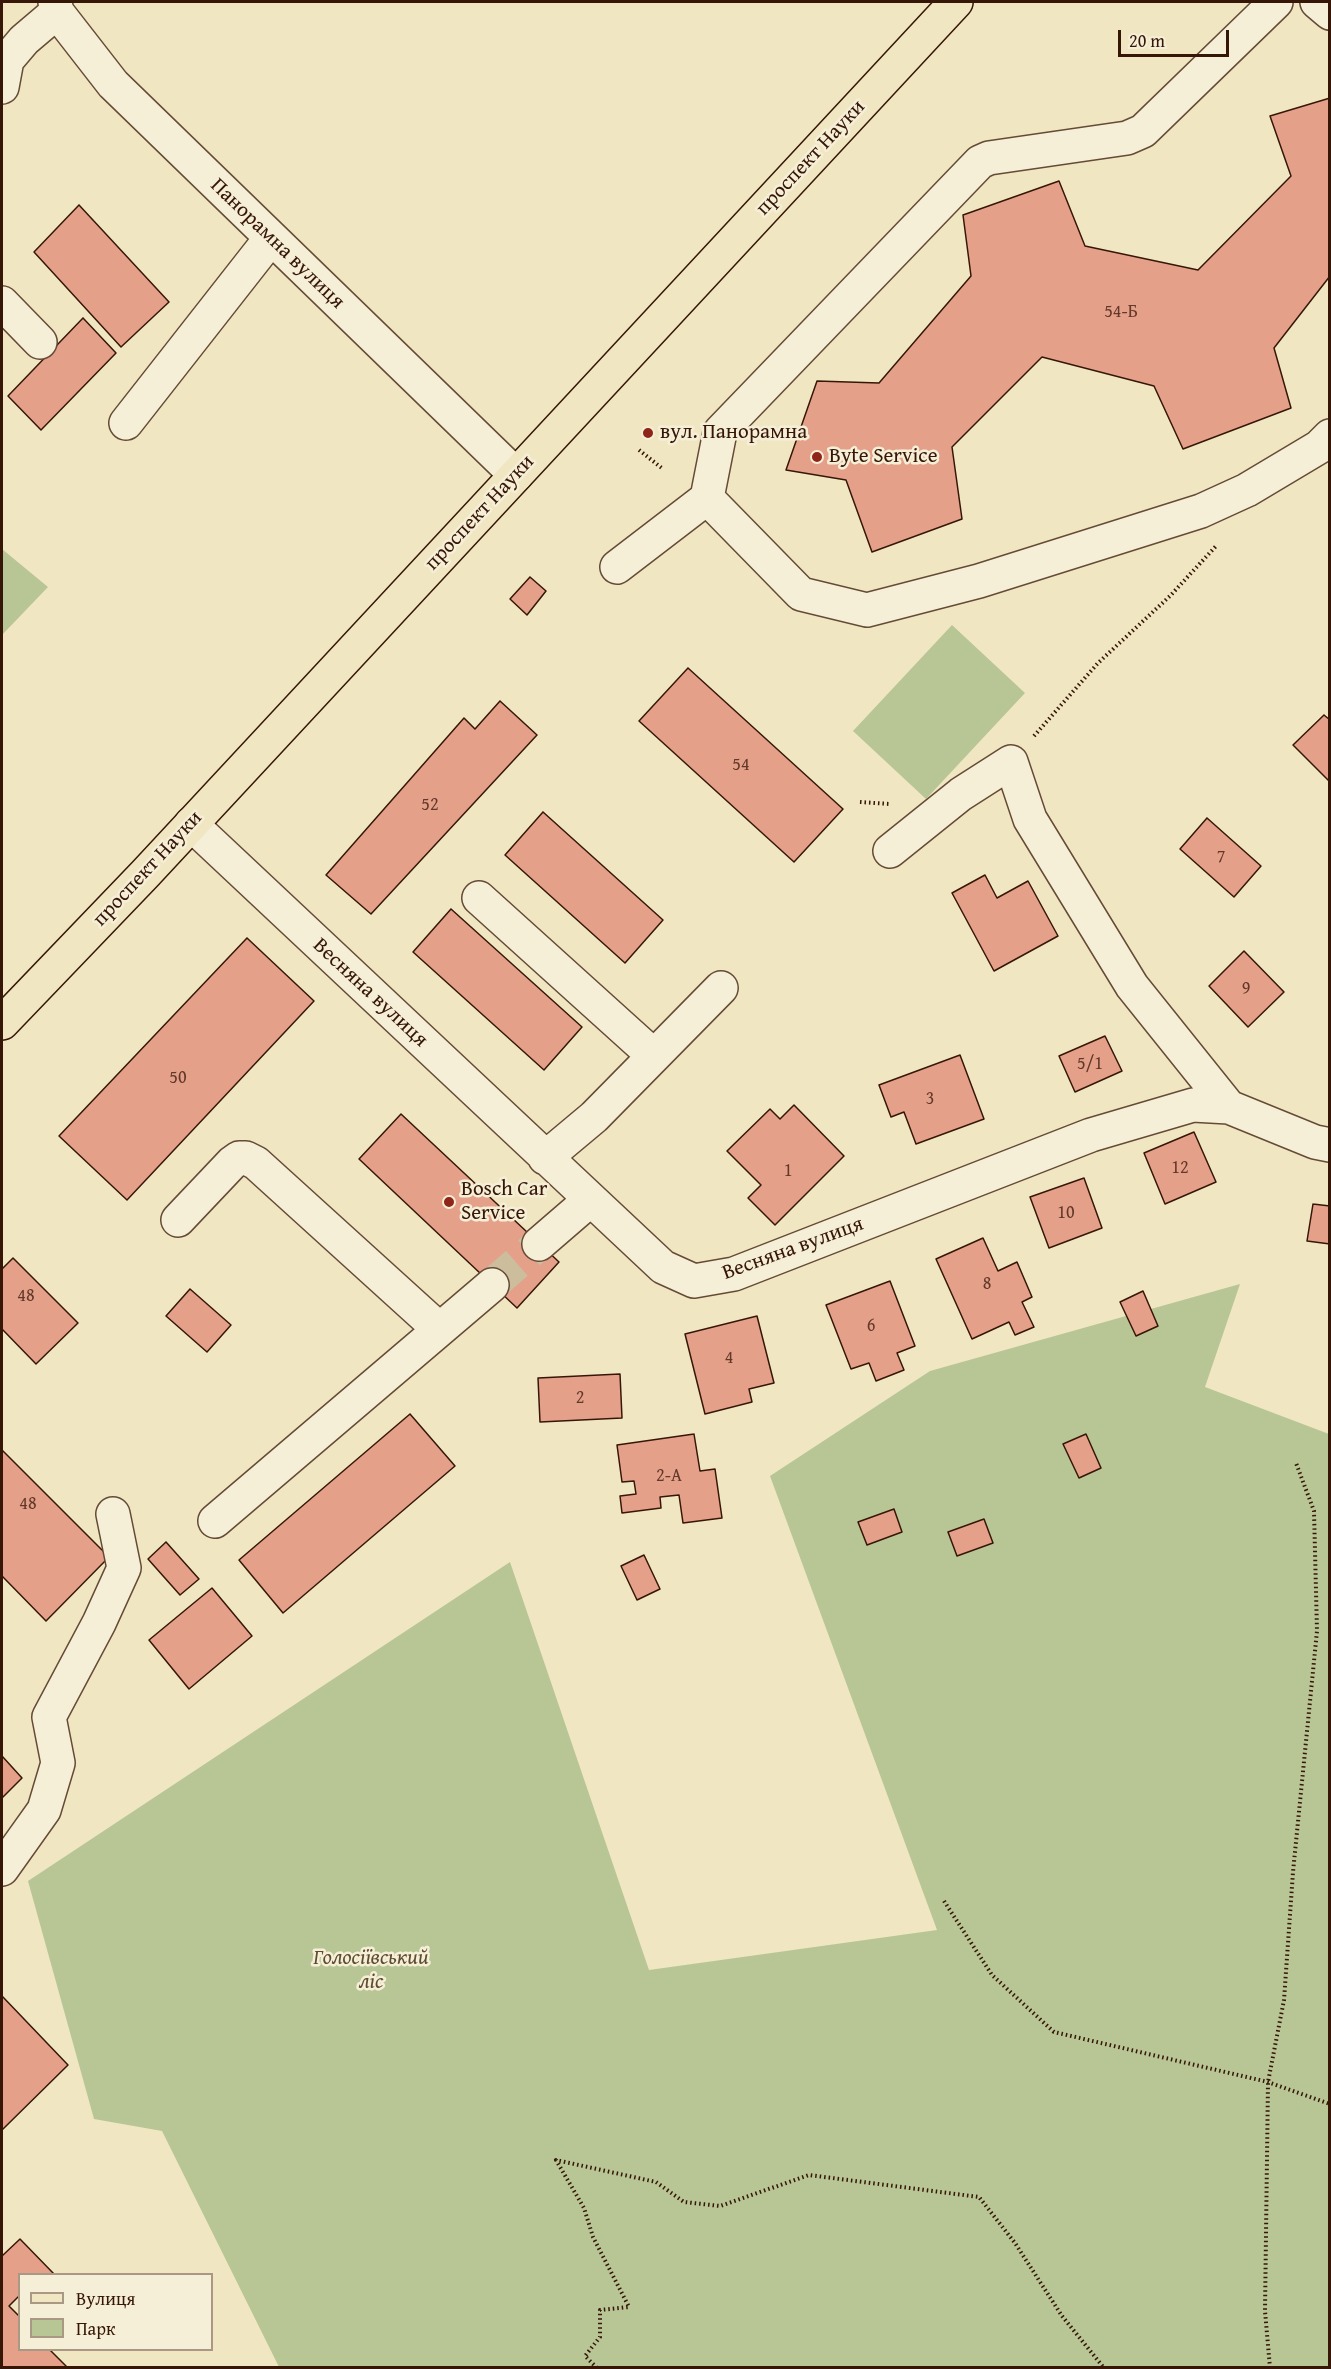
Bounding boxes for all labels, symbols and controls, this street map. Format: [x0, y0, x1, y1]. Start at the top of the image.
scale bar [1121, 18, 1232, 56]
text: 20 m [1129, 27, 1165, 54]
street label: проспект Науки [751, 95, 871, 221]
street label: Панорамна вулиця [205, 173, 349, 315]
house number: 54-Б [1104, 301, 1138, 323]
place label: вул. Панорамна [660, 420, 807, 446]
marker: вул. Панорамна [641, 426, 655, 440]
place label: Byte Service [829, 444, 938, 470]
street label: проспект Науки [420, 450, 540, 576]
marker: Byte Service [810, 450, 824, 464]
house number: 54 [732, 754, 750, 776]
house number: 52 [421, 794, 439, 816]
street label: проспект Науки [88, 806, 208, 932]
house number: 7 [1217, 846, 1225, 868]
street label: Весняна вулиця [307, 933, 433, 1053]
house number: 9 [1242, 978, 1250, 1000]
house number: 5/1 [1077, 1053, 1103, 1075]
house number: 50 [169, 1067, 187, 1089]
house number: 3 [926, 1088, 934, 1110]
house number: 12 [1171, 1157, 1189, 1179]
house number: 1 [784, 1160, 792, 1182]
place label: Bosch Car Service [461, 1177, 547, 1227]
marker: Bosch Car Service [442, 1195, 456, 1209]
house number: 10 [1057, 1202, 1075, 1224]
street label: Весняна вулиця [719, 1212, 867, 1286]
house number: 8 [983, 1273, 991, 1295]
house number: 48 [17, 1285, 35, 1307]
house number: 6 [867, 1315, 875, 1337]
house number: 4 [725, 1347, 733, 1369]
house number: 2 [576, 1387, 584, 1409]
house number: 2-А [656, 1465, 682, 1487]
house number: 48 [19, 1493, 37, 1515]
park label: Голосіївський ліс [313, 1946, 429, 1996]
legend [18, 2273, 213, 2351]
text: Вулиця [76, 2285, 135, 2312]
text: Парк [76, 2315, 115, 2342]

